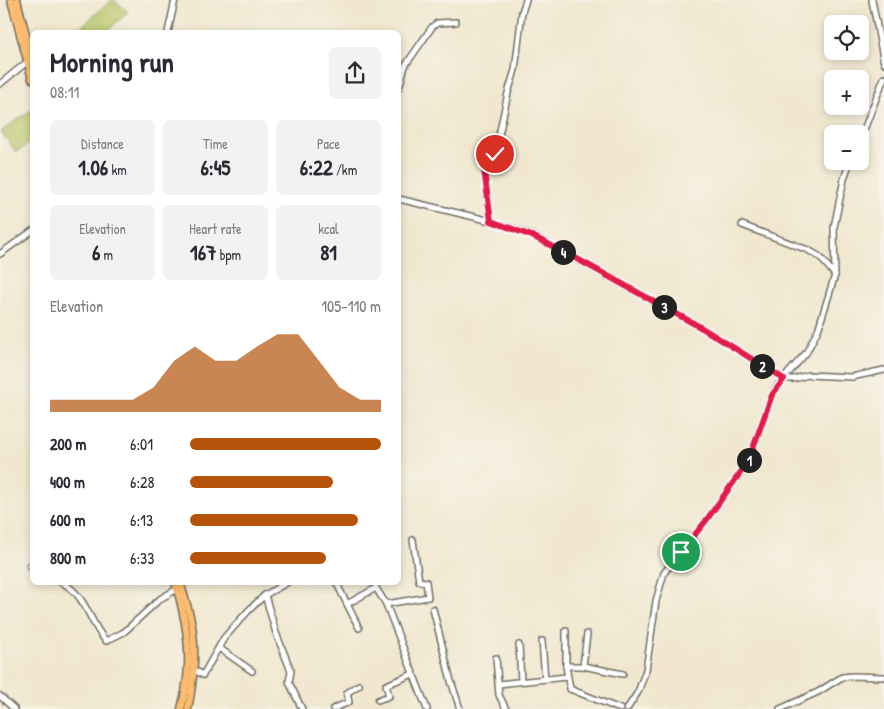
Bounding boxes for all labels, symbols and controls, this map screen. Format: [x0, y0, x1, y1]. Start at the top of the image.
map controls [824, 15, 869, 170]
button: locate [824, 15, 869, 60]
text: Morning run [50, 43, 174, 81]
button: share [329, 47, 381, 99]
button: + [824, 70, 869, 115]
text: 08:11 [50, 81, 79, 103]
button: − [824, 125, 869, 170]
pin [474, 133, 516, 175]
text: Distance [81, 134, 124, 153]
text: Time [203, 134, 228, 153]
text: Pace [317, 134, 340, 153]
icon: check [481, 140, 509, 168]
text: 1.06 [78, 153, 108, 182]
text: 6:45 [200, 153, 231, 182]
text: 6:22 [300, 153, 333, 182]
text: km [108, 160, 127, 179]
text: /km [333, 160, 357, 179]
text: Elevation [79, 219, 126, 238]
text: Heart rate [189, 219, 242, 238]
text: kcal [318, 219, 339, 238]
text: 6 [92, 238, 100, 267]
text: 167 [190, 238, 216, 267]
text: 81 [320, 238, 337, 267]
pin: 4 [550, 240, 576, 264]
text: 4 [561, 243, 566, 262]
text: m [100, 245, 113, 264]
text: bpm [216, 245, 241, 264]
pin: 3 [652, 294, 676, 320]
text: Elevation [50, 295, 103, 317]
text: 105–110 m [321, 295, 381, 317]
text: 3 [661, 298, 668, 317]
pin: 2 [750, 354, 774, 378]
text: 2 [759, 357, 766, 376]
text: 200 m [50, 433, 86, 455]
text: 6:01 [130, 433, 153, 455]
pin: 1 [736, 448, 762, 472]
text: 1 [747, 451, 752, 470]
text: 400 m [50, 471, 85, 493]
text: 6:28 [130, 471, 155, 493]
text: 600 m [50, 509, 85, 531]
text: 6:13 [130, 509, 153, 531]
pin [660, 531, 702, 573]
icon: arrive [667, 538, 695, 566]
text: 800 m [50, 547, 86, 569]
text: 6:33 [130, 547, 154, 569]

